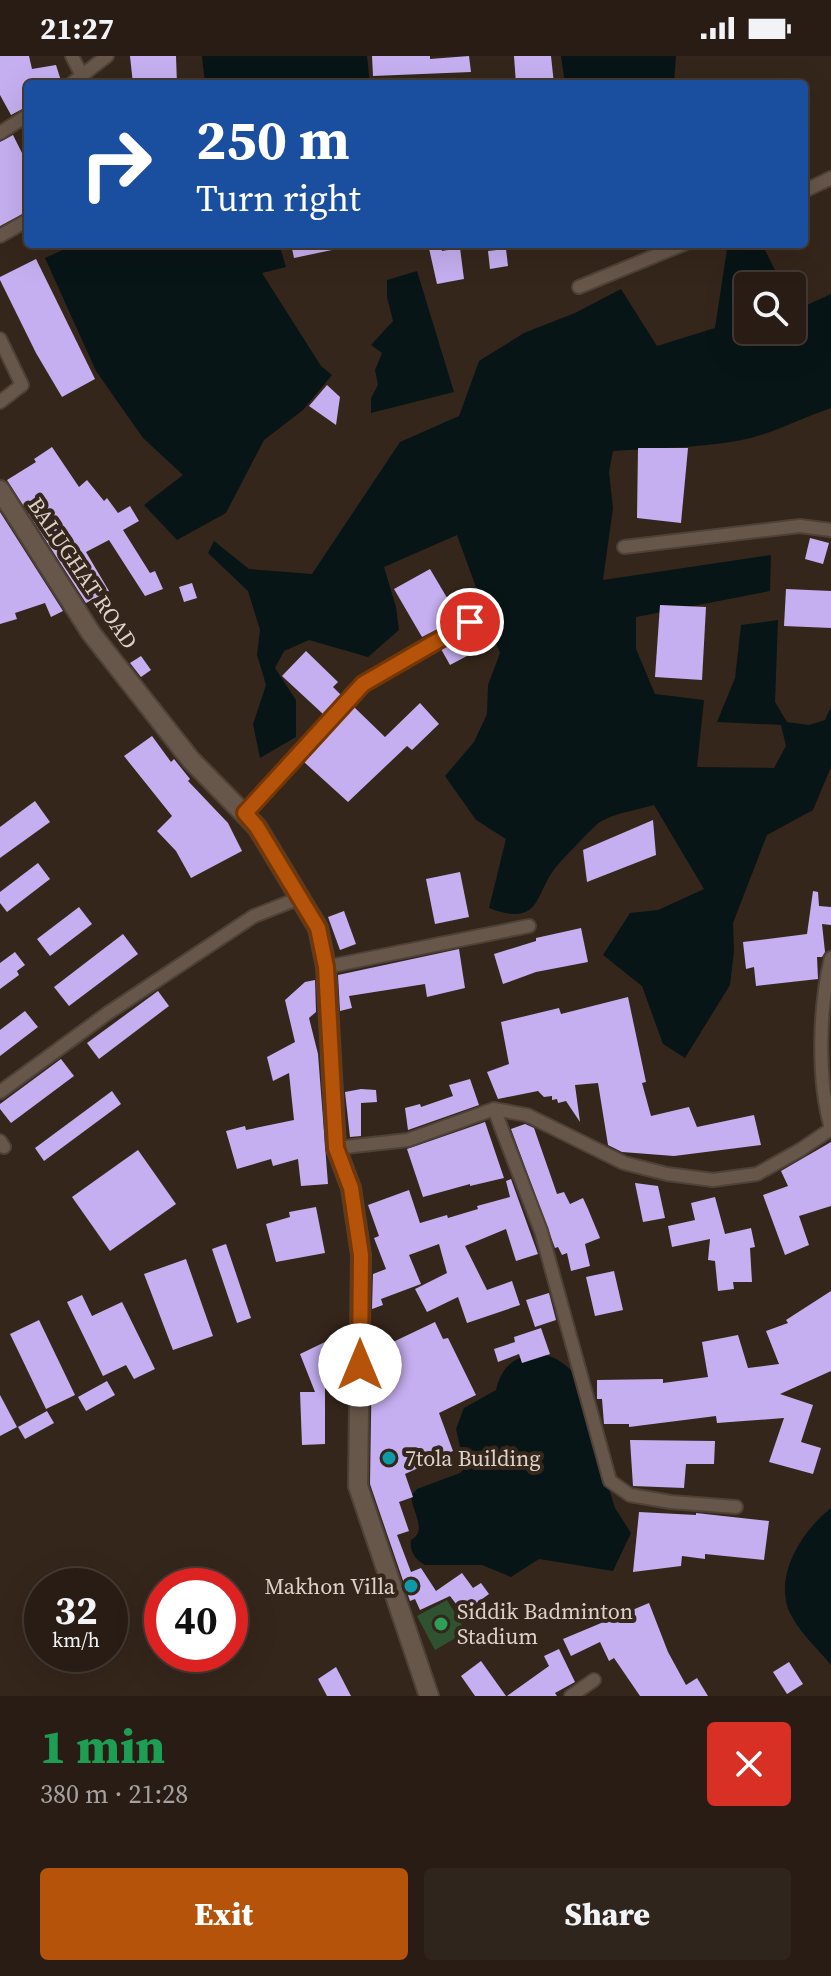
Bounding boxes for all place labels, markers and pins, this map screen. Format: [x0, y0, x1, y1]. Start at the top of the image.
pin [436, 588, 504, 656]
place label: 7tola Building [405, 1443, 541, 1473]
marker: 7tola Building [380, 1449, 398, 1467]
place label: Makhon Villa [264, 1571, 396, 1601]
marker: Makhon Villa [402, 1577, 420, 1595]
place label: Siddik Badminton Stadium [457, 1596, 633, 1651]
marker: Siddik Badminton Stadium [432, 1615, 450, 1633]

